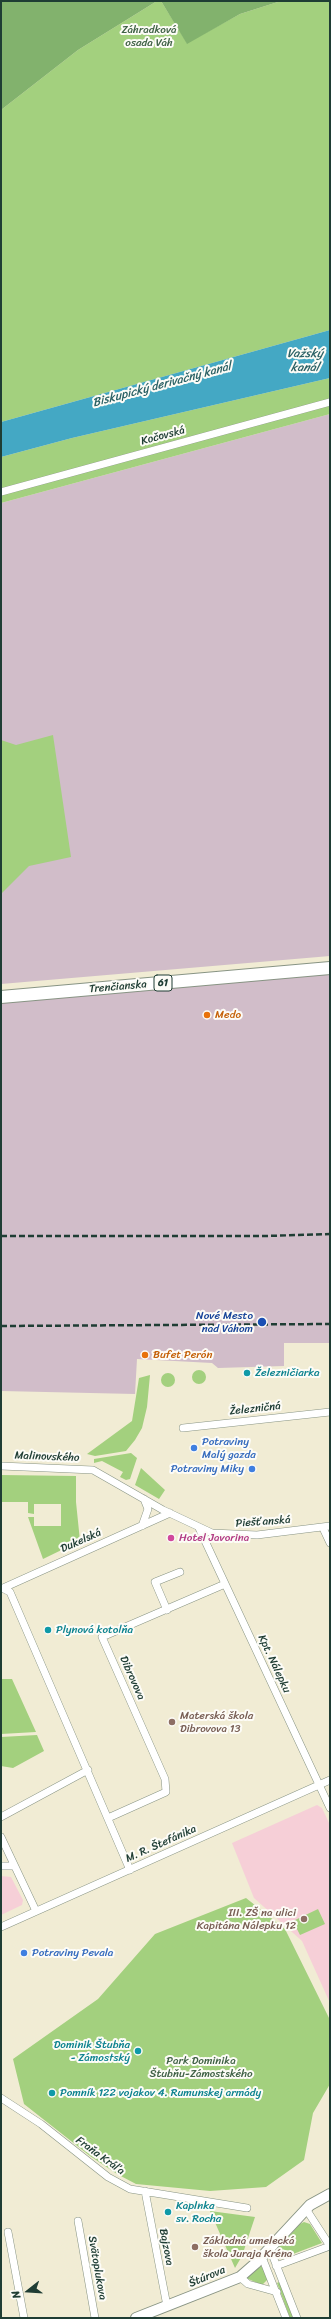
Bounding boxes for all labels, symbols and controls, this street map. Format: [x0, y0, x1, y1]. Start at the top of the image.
park label: Záhradková osada Váh [121, 23, 177, 49]
water label: Važský kanál [287, 347, 323, 375]
water label: Biskupický derivačný kanál [91, 360, 233, 410]
street label: Kočovská [140, 424, 186, 448]
road number: 61 [154, 975, 172, 991]
street label: Trenčianska [89, 978, 147, 996]
place label: Medo [215, 1008, 241, 1022]
marker: Medo [202, 1010, 212, 1020]
place label: Nové Mesto nad Váhom [196, 1309, 253, 1335]
marker: Nové Mesto nad Váhom [256, 1316, 268, 1328]
place label: Bufet Perón [153, 1348, 212, 1362]
marker: Bufet Perón [140, 1350, 150, 1360]
place label: Železničiarka [255, 1366, 320, 1380]
marker: Železničiarka [242, 1368, 252, 1378]
street label: Železničná [229, 1400, 281, 1418]
place label: Potraviny Malý gazda [202, 1435, 256, 1461]
marker: Potraviny Malý gazda [189, 1443, 199, 1453]
street label: Malinovského [14, 1449, 80, 1465]
place label: Potraviny Miky [171, 1462, 244, 1476]
marker: Potraviny Miky [247, 1464, 257, 1474]
street label: Piešťanská [235, 1513, 291, 1531]
street label: Dukelská [59, 1526, 103, 1556]
place label: Hotel Javorina [179, 1531, 249, 1545]
marker: Hotel Javorina [166, 1533, 176, 1543]
place label: Plynová kotolňa [56, 1623, 133, 1637]
marker: Plynová kotolňa [43, 1625, 53, 1635]
street label: Kpt. Nálepku [255, 1633, 293, 1695]
street label: Dibrovova [116, 1654, 148, 1702]
place label: Materská škola Dibrovova 13 [180, 1709, 253, 1735]
marker: Materská škola Dibrovova 13 [167, 1717, 177, 1727]
street label: M. R. Štefánika [124, 1823, 198, 1865]
place label: III. ZŠ na ulici Kapitána Nálepku 12 [197, 1906, 296, 1932]
marker: III. ZŠ na ulici Kapitána Nálepku 12 [299, 1914, 309, 1924]
place label: Potraviny Pevala [32, 1946, 113, 1960]
marker: Potraviny Pevala [19, 1948, 29, 1958]
place label: Dominik Štubňa - Zámostský [54, 2038, 130, 2064]
marker: Dominik Štubňa - Zámostský [133, 2046, 143, 2056]
park label: Park Dominika Štubňu-Zámostského [149, 2054, 253, 2080]
place label: Pomník 122 vojakov 4. Rumunskej armády [60, 2086, 261, 2100]
marker: Pomník 122 vojakov 4. Rumunskej armády [47, 2088, 57, 2098]
street label: Fraňa Kráľa [73, 2134, 127, 2178]
place label: Kaplnka sv. Rocha [176, 2199, 221, 2225]
marker: Kaplnka sv. Rocha [163, 2207, 173, 2217]
street label: Bajzova [156, 2227, 176, 2267]
place label: Základná umelecká škola Juraja Kréna [203, 2234, 294, 2260]
street label: Svätoplukova [85, 2235, 109, 2301]
marker: Základná umelecká škola Juraja Kréna [190, 2242, 200, 2252]
street label: Štúrova [187, 2263, 227, 2291]
north arrow [8, 2271, 48, 2311]
text: N [6, 2288, 26, 2301]

